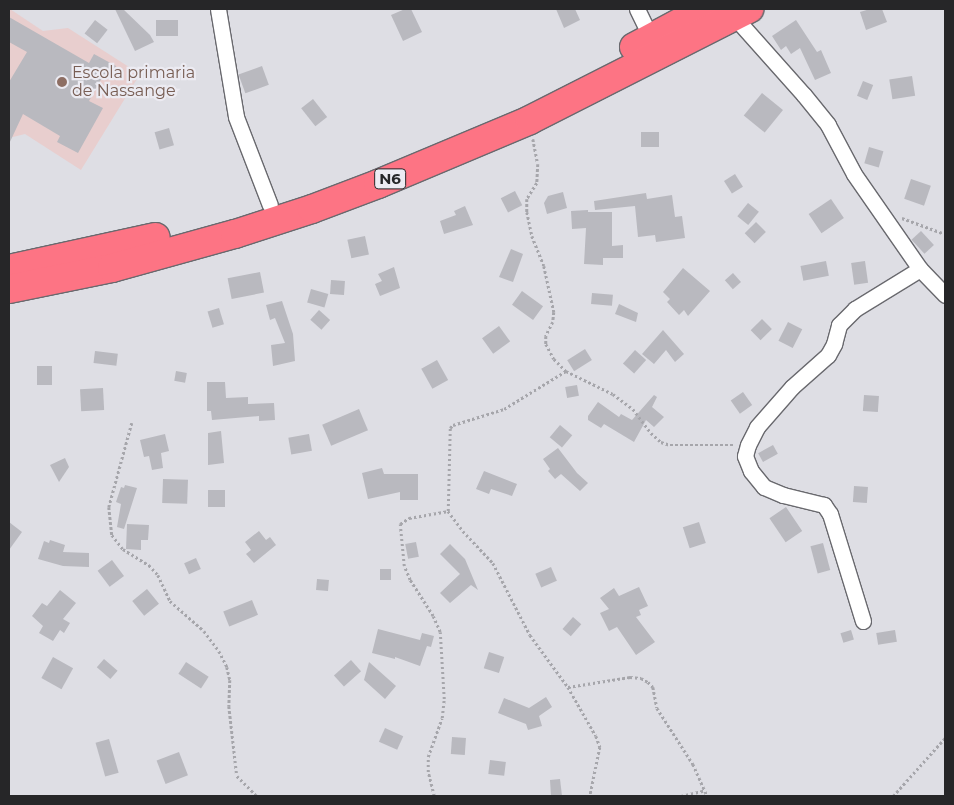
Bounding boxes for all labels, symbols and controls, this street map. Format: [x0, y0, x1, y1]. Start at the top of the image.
place label: Escola primaria de Nassange [72, 63, 195, 101]
marker: Escola primaria de Nassange [56, 76, 68, 88]
road number: N6 [374, 166, 406, 192]

